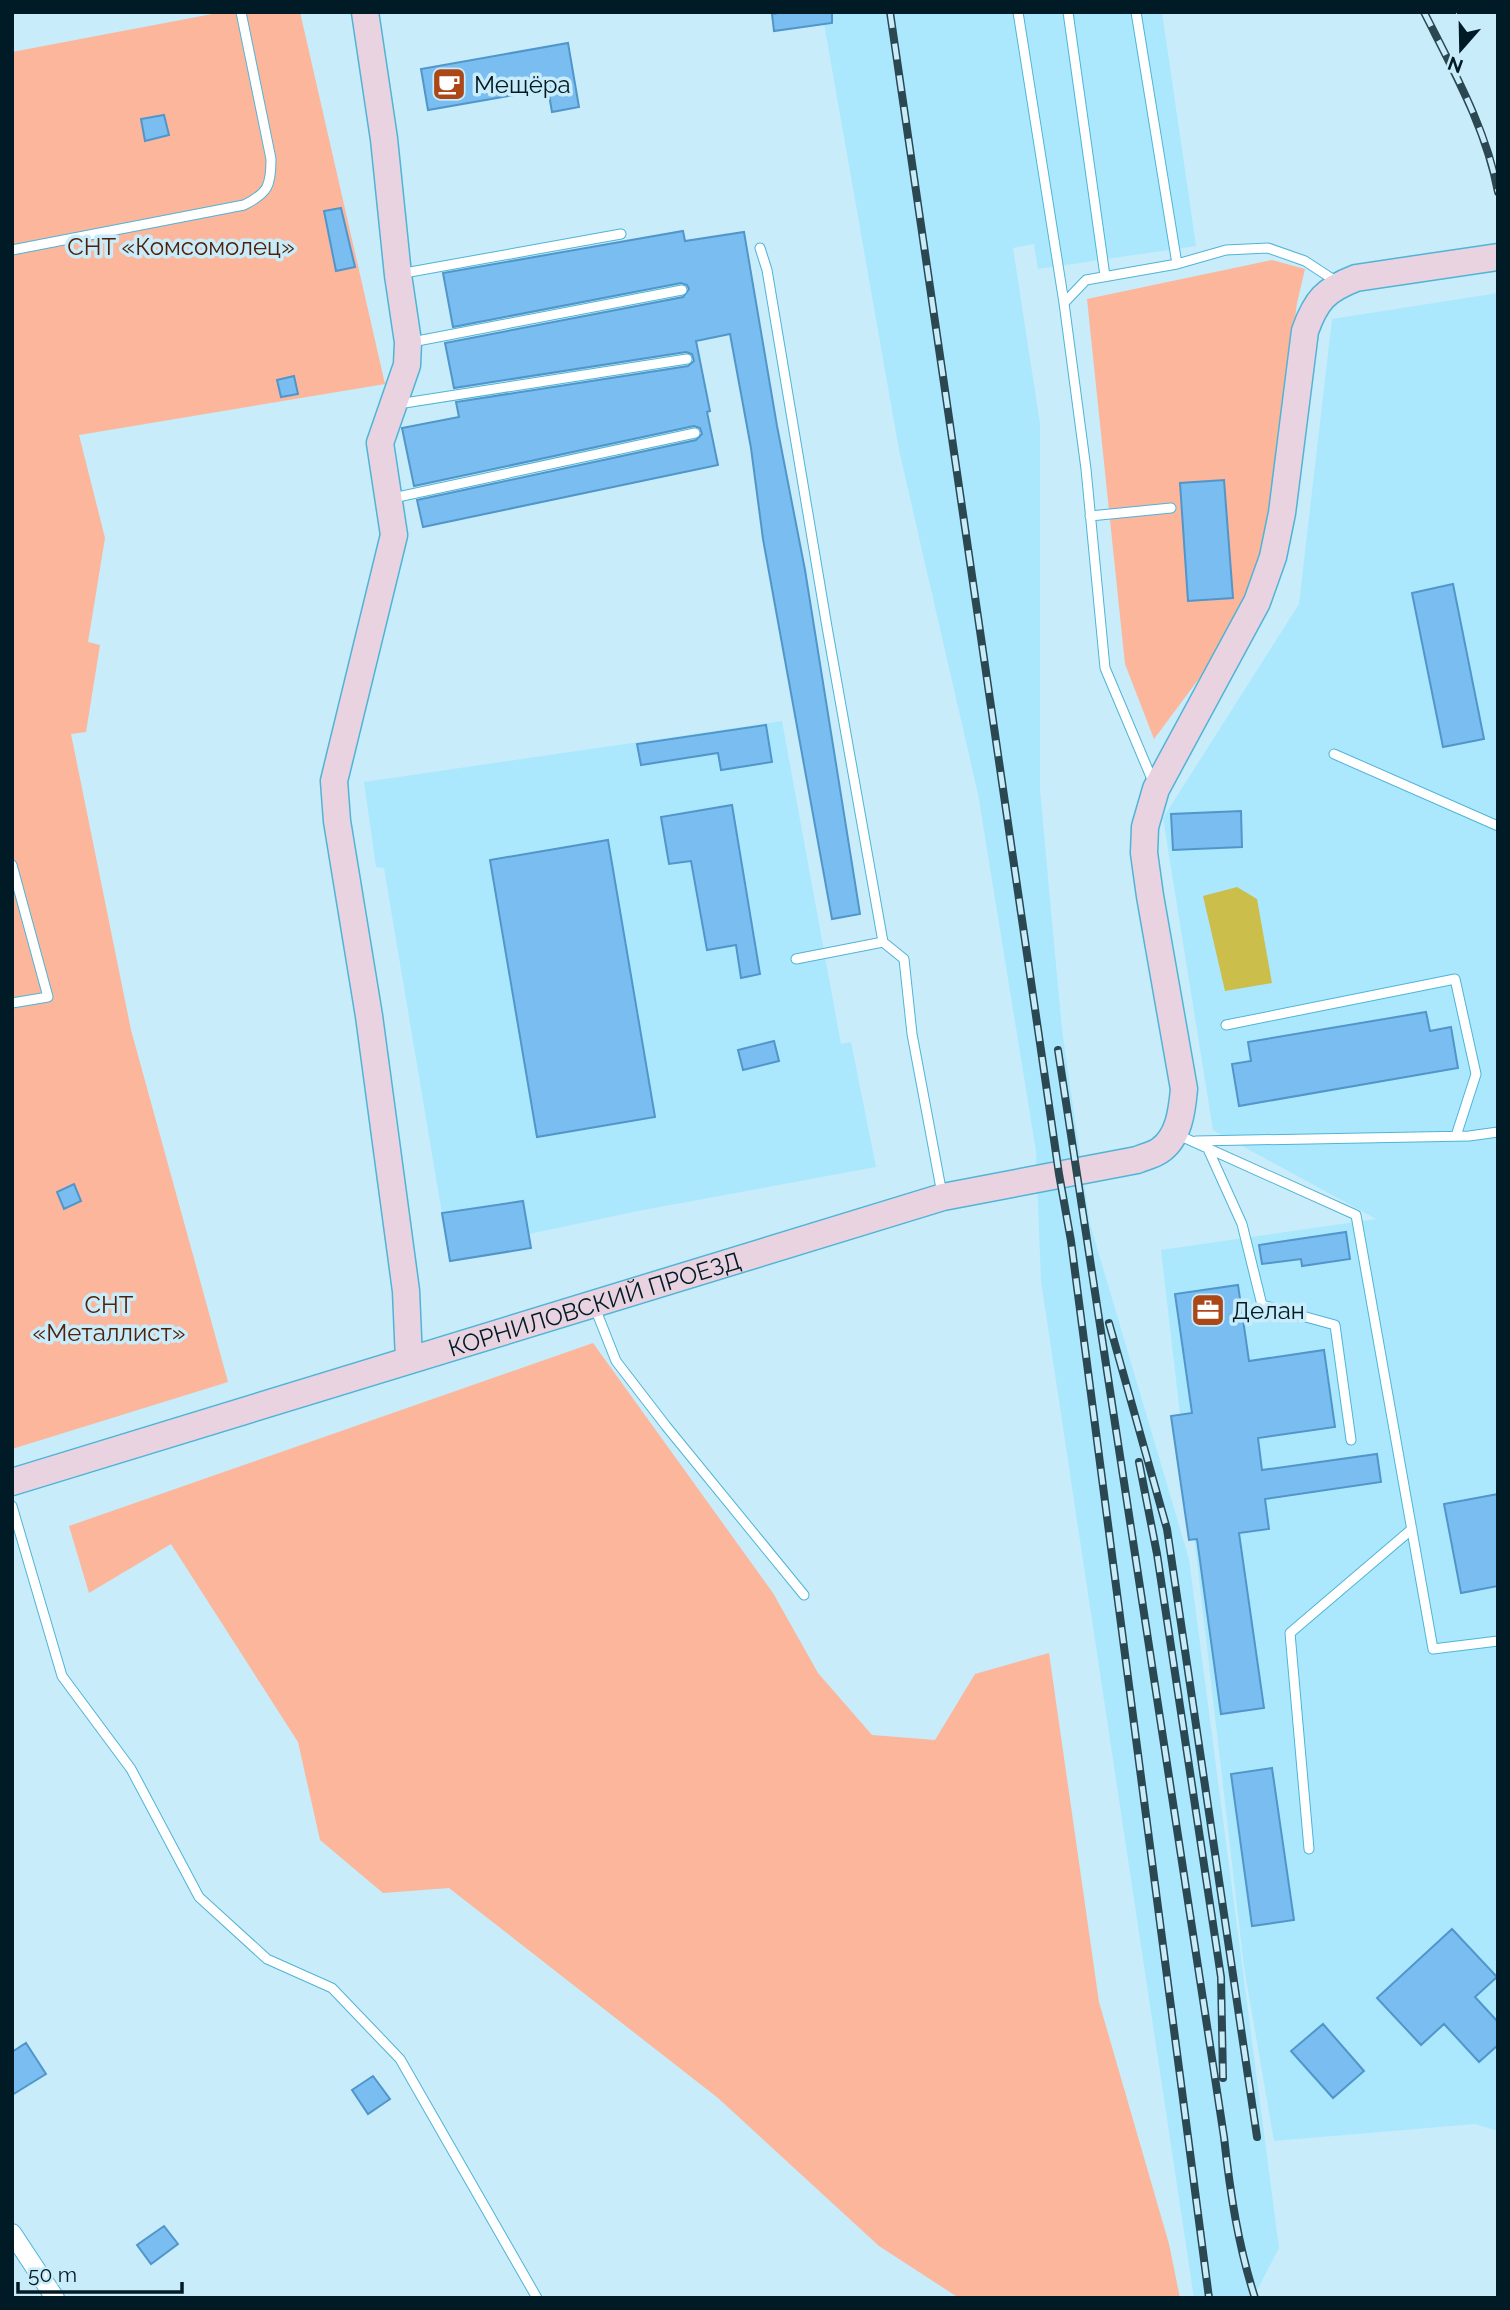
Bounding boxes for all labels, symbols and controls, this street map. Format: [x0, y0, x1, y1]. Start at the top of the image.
north arrow [1426, 14, 1496, 84]
text: N [1445, 52, 1466, 78]
cafe icon: Мещёра [430, 65, 468, 103]
place label: Мещёра [474, 70, 571, 99]
park label: СНТ «Комсомолец» [67, 232, 295, 261]
street label: КОРНИЛОВСКИЙ ПРОЕЗД [445, 1245, 744, 1362]
park label: СНТ «Металлист» [33, 1290, 185, 1347]
office icon: Делан [1189, 1291, 1227, 1329]
place label: Делан [1232, 1296, 1305, 1325]
scale bar [18, 2250, 182, 2294]
text: 50 m [28, 2262, 77, 2287]

